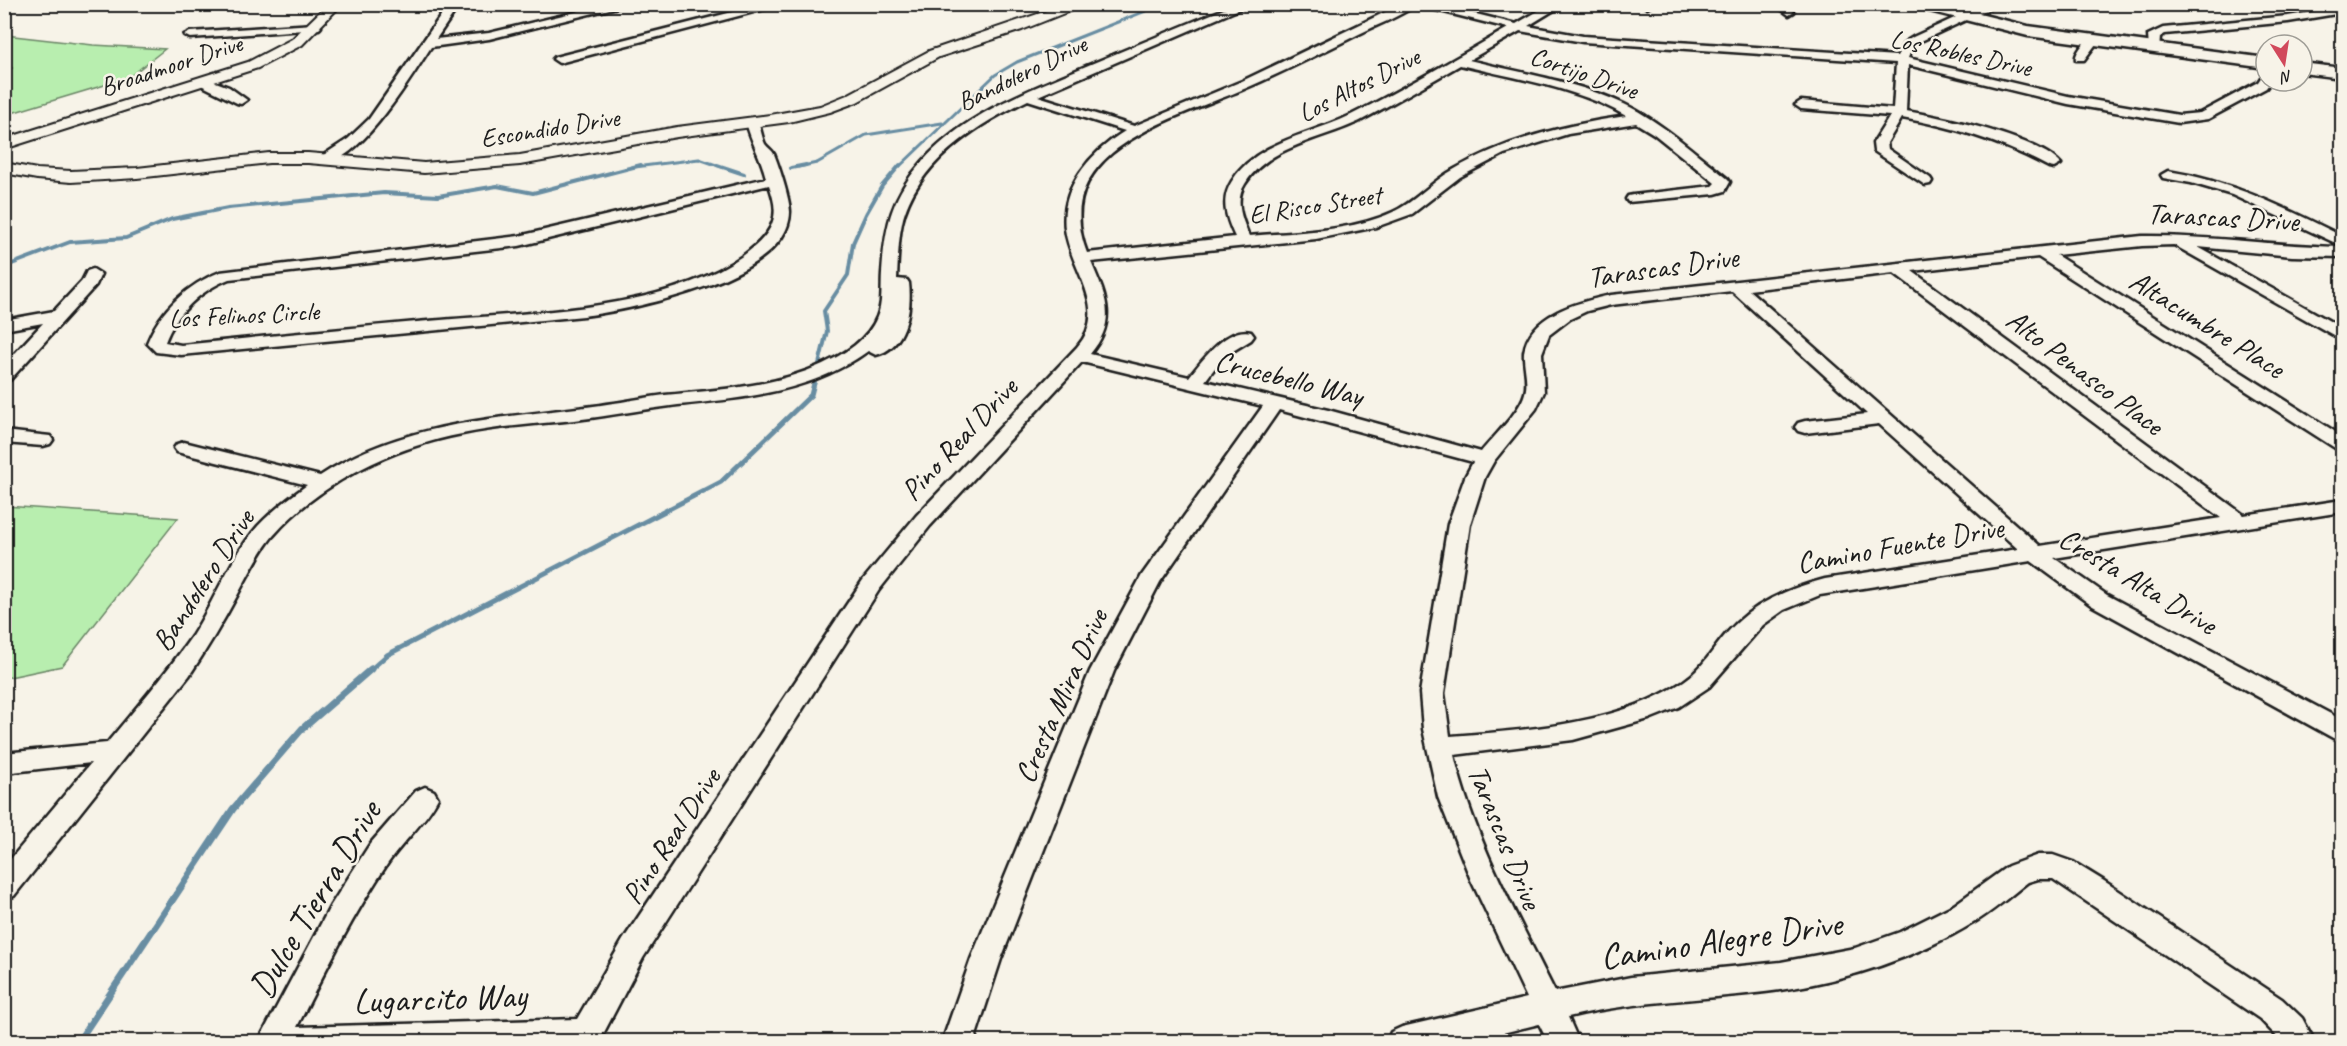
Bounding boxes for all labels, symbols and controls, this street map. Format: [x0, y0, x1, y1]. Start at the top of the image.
street label: Los Robles Drive [1888, 22, 2036, 84]
street label: Broadmoor Drive [96, 26, 248, 103]
street label: Bandolero Drive [952, 27, 1094, 119]
north arrow [2254, 33, 2314, 93]
street label: Los Altos Drive [1293, 39, 1428, 130]
street label: Cortijo Drive [1526, 39, 1644, 107]
text: N [2277, 66, 2294, 88]
street label: Escondido Drive [478, 101, 623, 155]
street label: El Risco Street [1247, 178, 1387, 232]
street label: Tarascas Drive [2146, 194, 2302, 240]
street label: Tarascas Drive [1585, 237, 1743, 296]
street label: Altacumbre Place [2122, 261, 2294, 388]
street label: Los Felinos Circle [168, 295, 321, 335]
street label: Alto Penasco Place [1999, 300, 2173, 445]
street label: Crucebello Way [1211, 341, 1370, 415]
street label: Pino Real Drive [892, 368, 1027, 509]
street label: Bandolero Drive [143, 500, 264, 658]
street label: Camino Fuente Drive [1794, 508, 2008, 582]
street label: Cresta Alta Drive [2052, 519, 2226, 644]
street label: Cresta Mira Drive [1006, 601, 1117, 789]
street label: Pino Real Drive [613, 759, 730, 911]
street label: Tarascas Drive [1459, 760, 1552, 916]
street label: Dulce Tierra Drive [238, 790, 393, 1006]
street label: Camino Alegre Drive [1597, 900, 1847, 980]
street label: Lugarcito Way [352, 972, 530, 1024]

